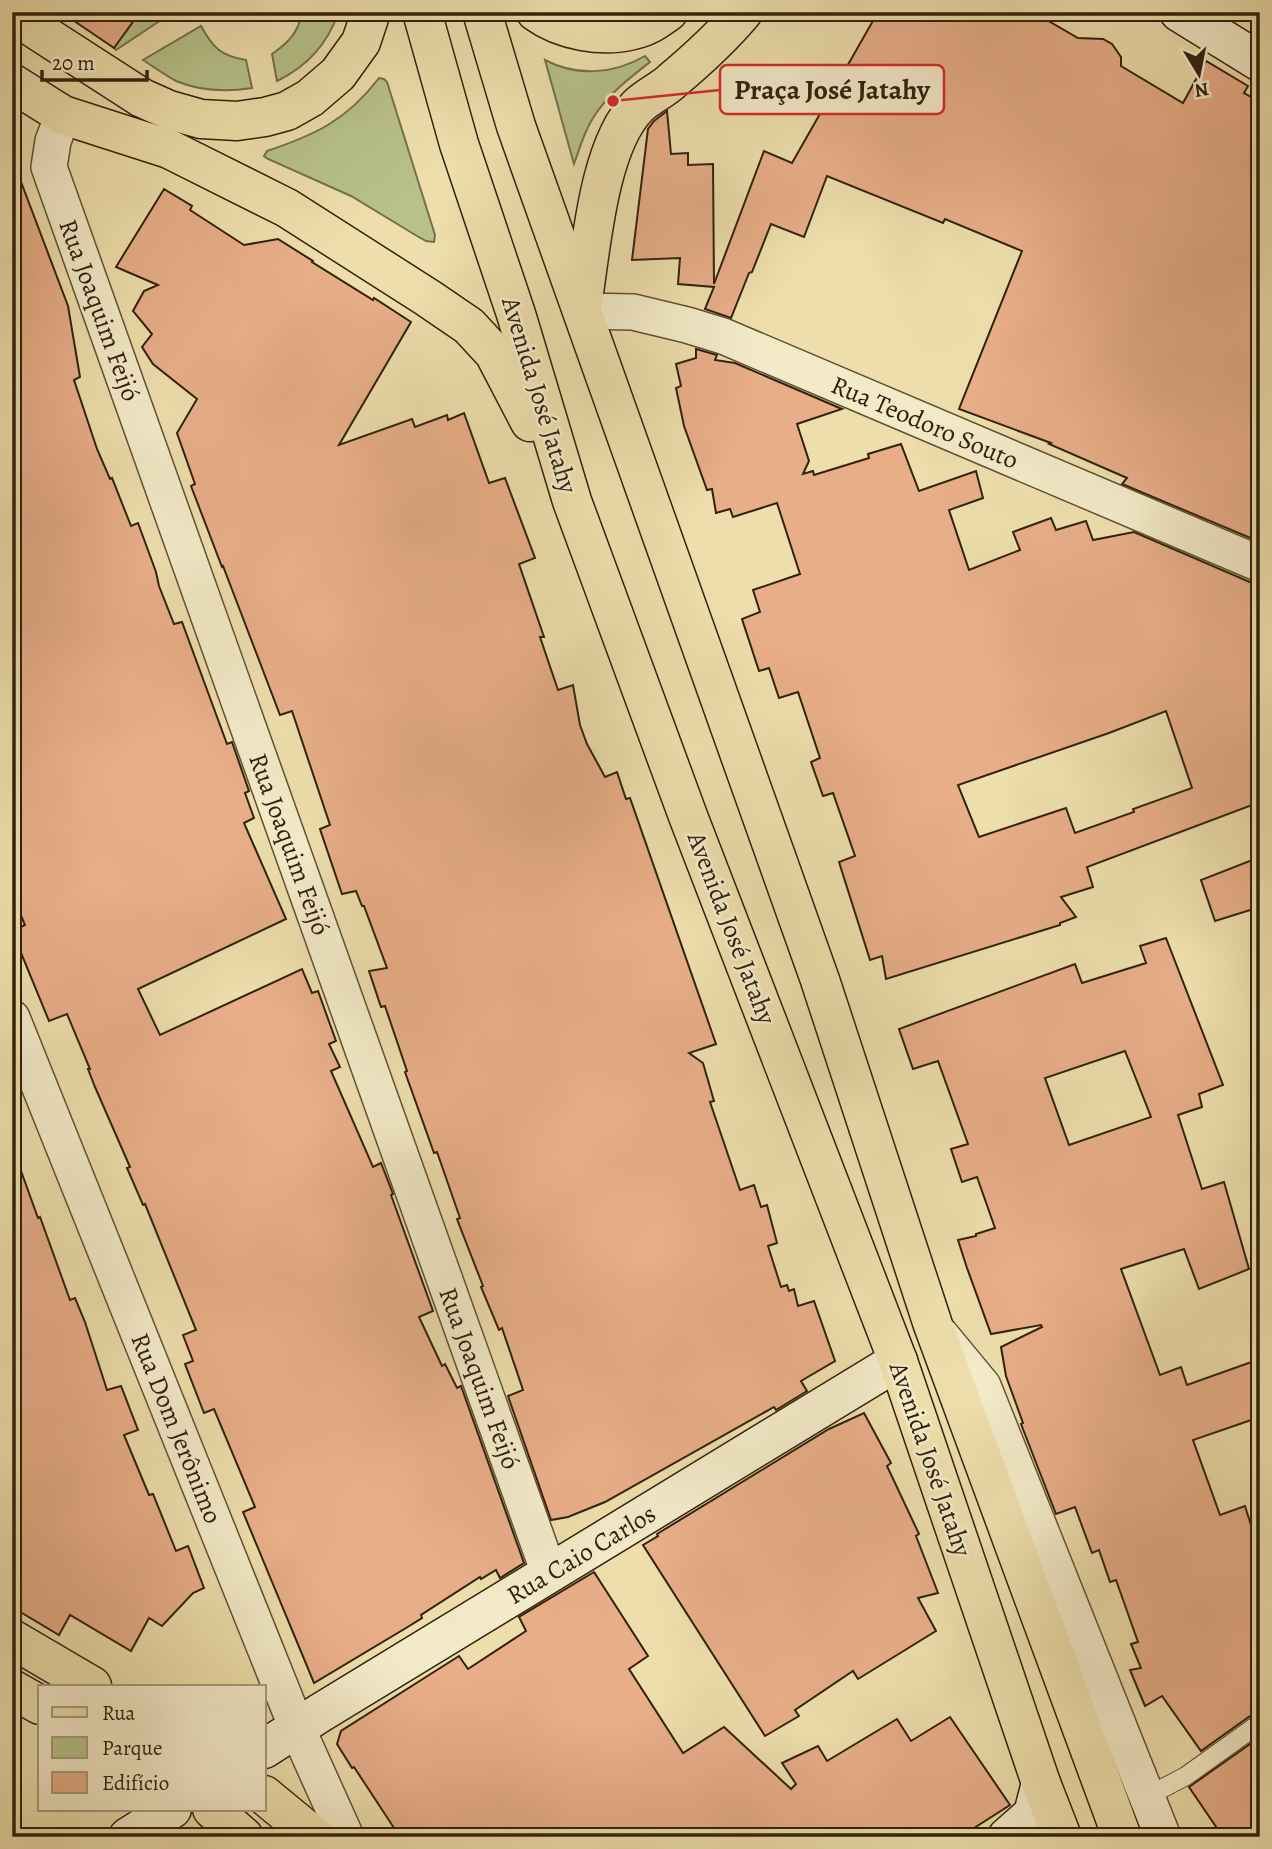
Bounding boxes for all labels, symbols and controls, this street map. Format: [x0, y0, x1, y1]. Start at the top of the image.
scale bar [42, 38, 147, 82]
north arrow [1164, 38, 1234, 108]
text: 20 m [52, 49, 95, 77]
callout: Praça José Jatahy [720, 65, 944, 114]
text: Praça José Jatahy [734, 71, 931, 109]
text: N [1193, 76, 1211, 104]
street label: Rua Joaquim Feijó [50, 214, 149, 406]
street label: Avenida José Jatahy [493, 292, 586, 498]
street label: Rua Teodoro Souto [826, 367, 1024, 478]
street label: Rua Joaquim Feijó [240, 748, 339, 940]
street label: Avenida José Jatahy [678, 826, 784, 1030]
street label: Rua Joaquim Feijó [430, 1282, 529, 1474]
street label: Rua Dom Jerônimo [122, 1328, 231, 1529]
street label: Avenida José Jatahy [881, 1356, 980, 1561]
street label: Rua Caio Carlos [500, 1496, 662, 1613]
legend [38, 1685, 266, 1811]
text: Rua [102, 1699, 136, 1727]
text: Parque [102, 1734, 162, 1762]
text: Edifício [102, 1769, 169, 1797]

